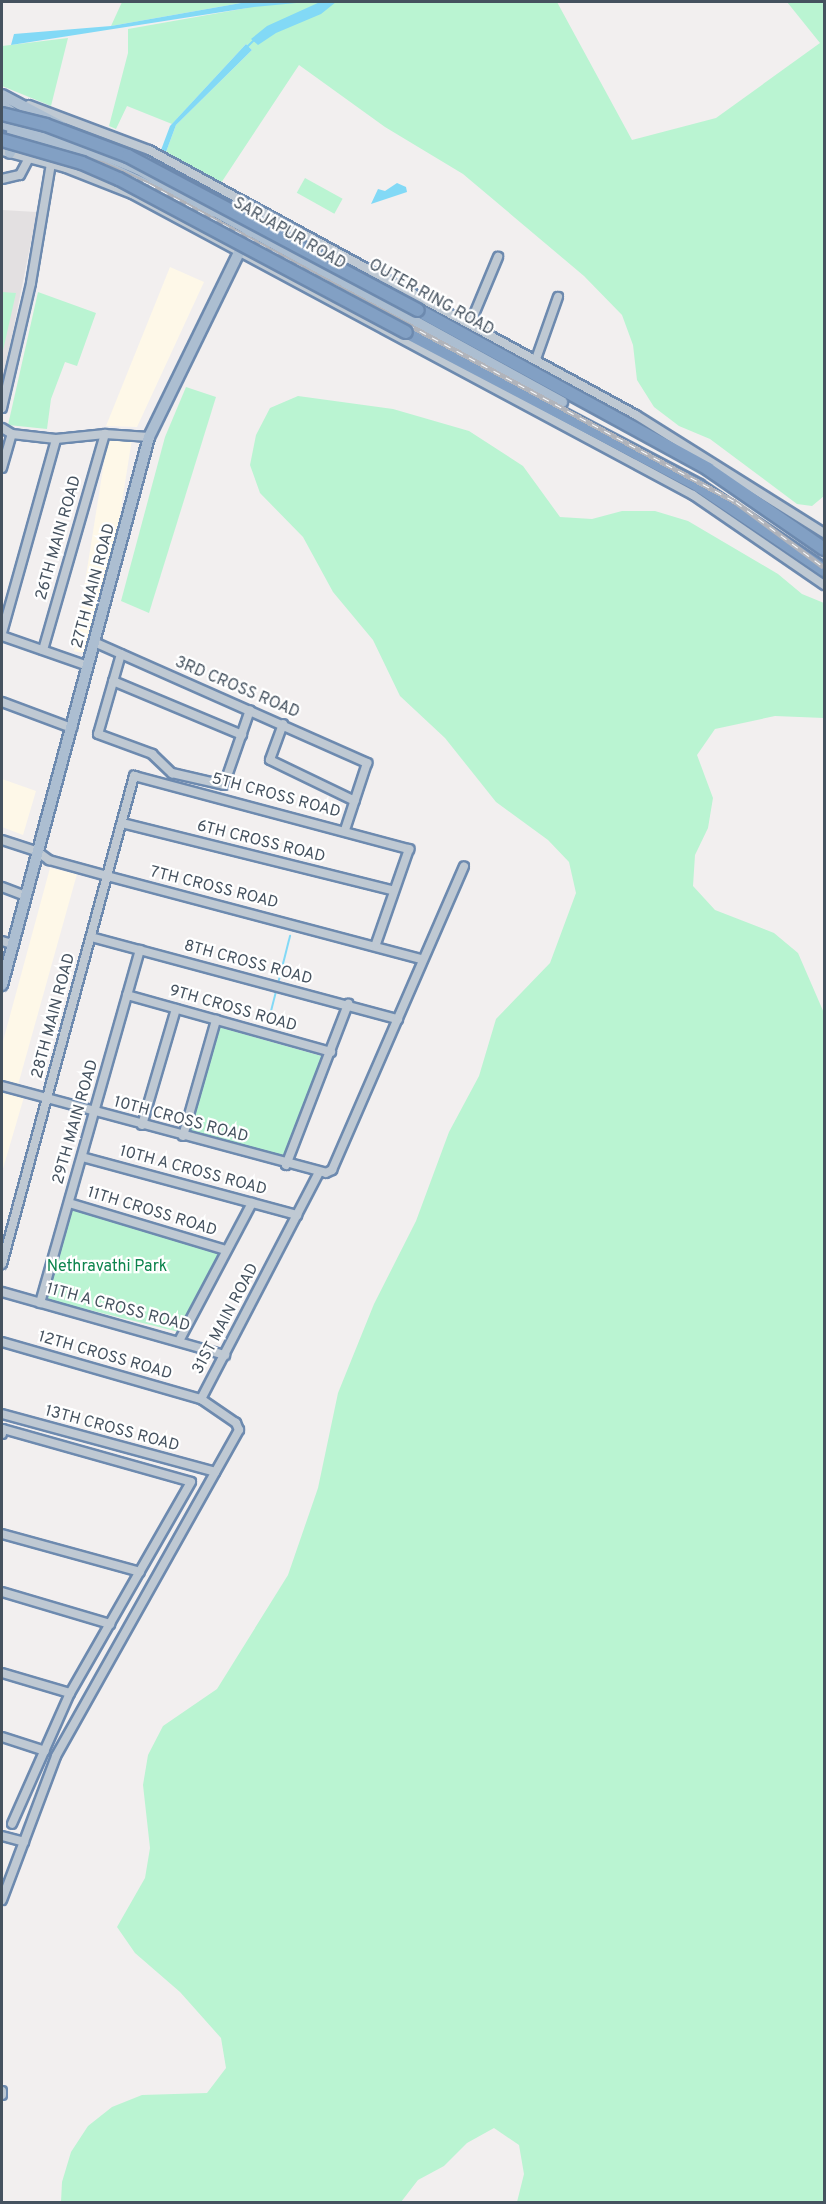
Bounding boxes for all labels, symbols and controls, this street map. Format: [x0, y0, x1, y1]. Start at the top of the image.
street label: SARJAPUR ROAD [229, 194, 349, 274]
street label: OUTER RING ROAD [365, 256, 497, 340]
street label: 26TH MAIN ROAD [32, 474, 86, 602]
street label: 27TH MAIN ROAD [68, 521, 120, 651]
street label: 3RD CROSS ROAD [172, 653, 302, 723]
street label: 5TH CROSS ROAD [210, 770, 342, 822]
street label: 6TH CROSS ROAD [195, 817, 327, 867]
street label: 7TH CROSS ROAD [148, 863, 280, 913]
street label: 8TH CROSS ROAD [182, 937, 314, 989]
street label: 28TH MAIN ROAD [28, 951, 80, 1081]
street label: 9TH CROSS ROAD [167, 982, 299, 1036]
street label: 29TH MAIN ROAD [49, 1057, 103, 1187]
street label: 10TH CROSS ROAD [112, 1093, 250, 1147]
street label: 10TH A CROSS ROAD [117, 1142, 269, 1200]
street label: 11TH CROSS ROAD [85, 1183, 219, 1241]
park label: Nethravathi Park [47, 1257, 167, 1277]
street label: 31ST MAIN ROAD [189, 1260, 263, 1378]
street label: 11TH A CROSS ROAD [43, 1279, 193, 1337]
street label: 12TH CROSS ROAD [36, 1328, 174, 1384]
street label: 13TH CROSS ROAD [43, 1402, 181, 1456]

